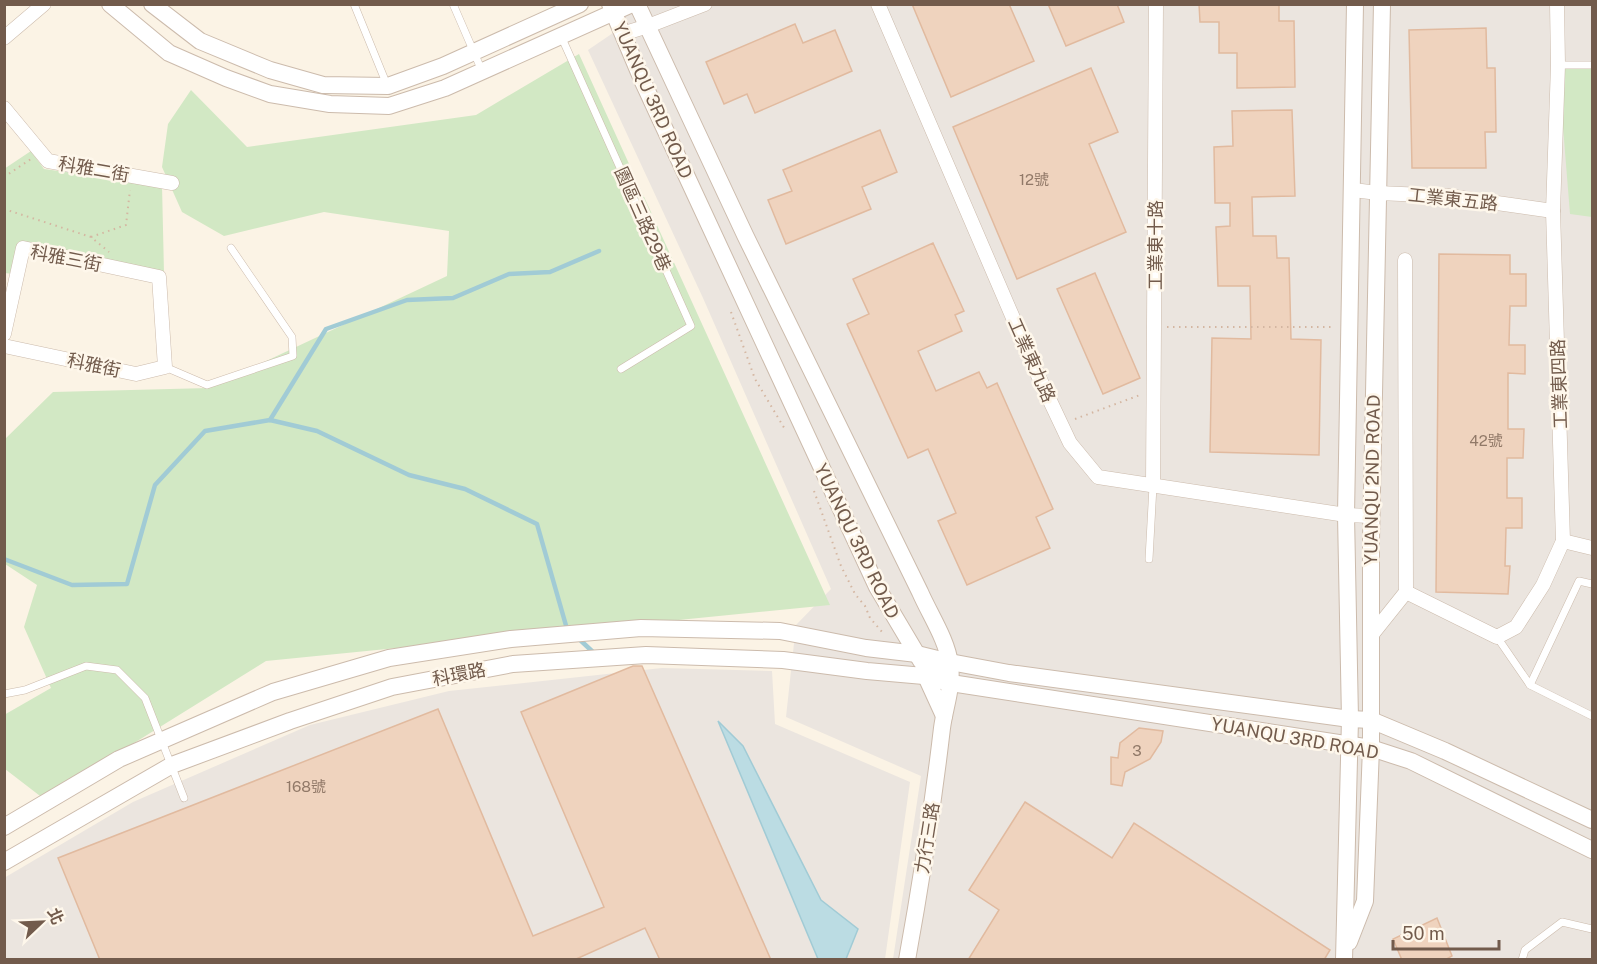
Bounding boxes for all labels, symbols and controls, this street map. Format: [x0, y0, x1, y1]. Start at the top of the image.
street label: YUANQU 3RD ROAD [609, 18, 697, 182]
street label: 科雅二街 [57, 152, 131, 186]
street label: 園區三路29巷 [611, 164, 675, 274]
house number: 12號 [1019, 171, 1049, 188]
street label: 工業東五路 [1407, 184, 1499, 214]
street label: 工業東十路 [1145, 200, 1166, 290]
street label: 科雅三街 [29, 241, 103, 275]
street label: 工業東九路 [1004, 315, 1060, 405]
street label: 工業東四路 [1547, 339, 1571, 429]
street label: 科雅街 [65, 349, 123, 381]
street label: YUANQU 2ND ROAD [1360, 395, 1384, 565]
house number: 42號 [1469, 432, 1503, 449]
street label: YUANQU 3RD ROAD [810, 460, 904, 622]
street label: 科環路 [430, 659, 488, 689]
street label: YUANQU 3RD ROAD [1210, 713, 1380, 763]
house number: 3 [1132, 742, 1142, 759]
house number: 168號 [286, 778, 326, 795]
street label: 力行三路 [911, 801, 943, 875]
north arrow [12, 892, 72, 952]
text: 北 [43, 905, 67, 927]
scale bar [1393, 913, 1500, 951]
text: 50 m [1402, 923, 1445, 944]

